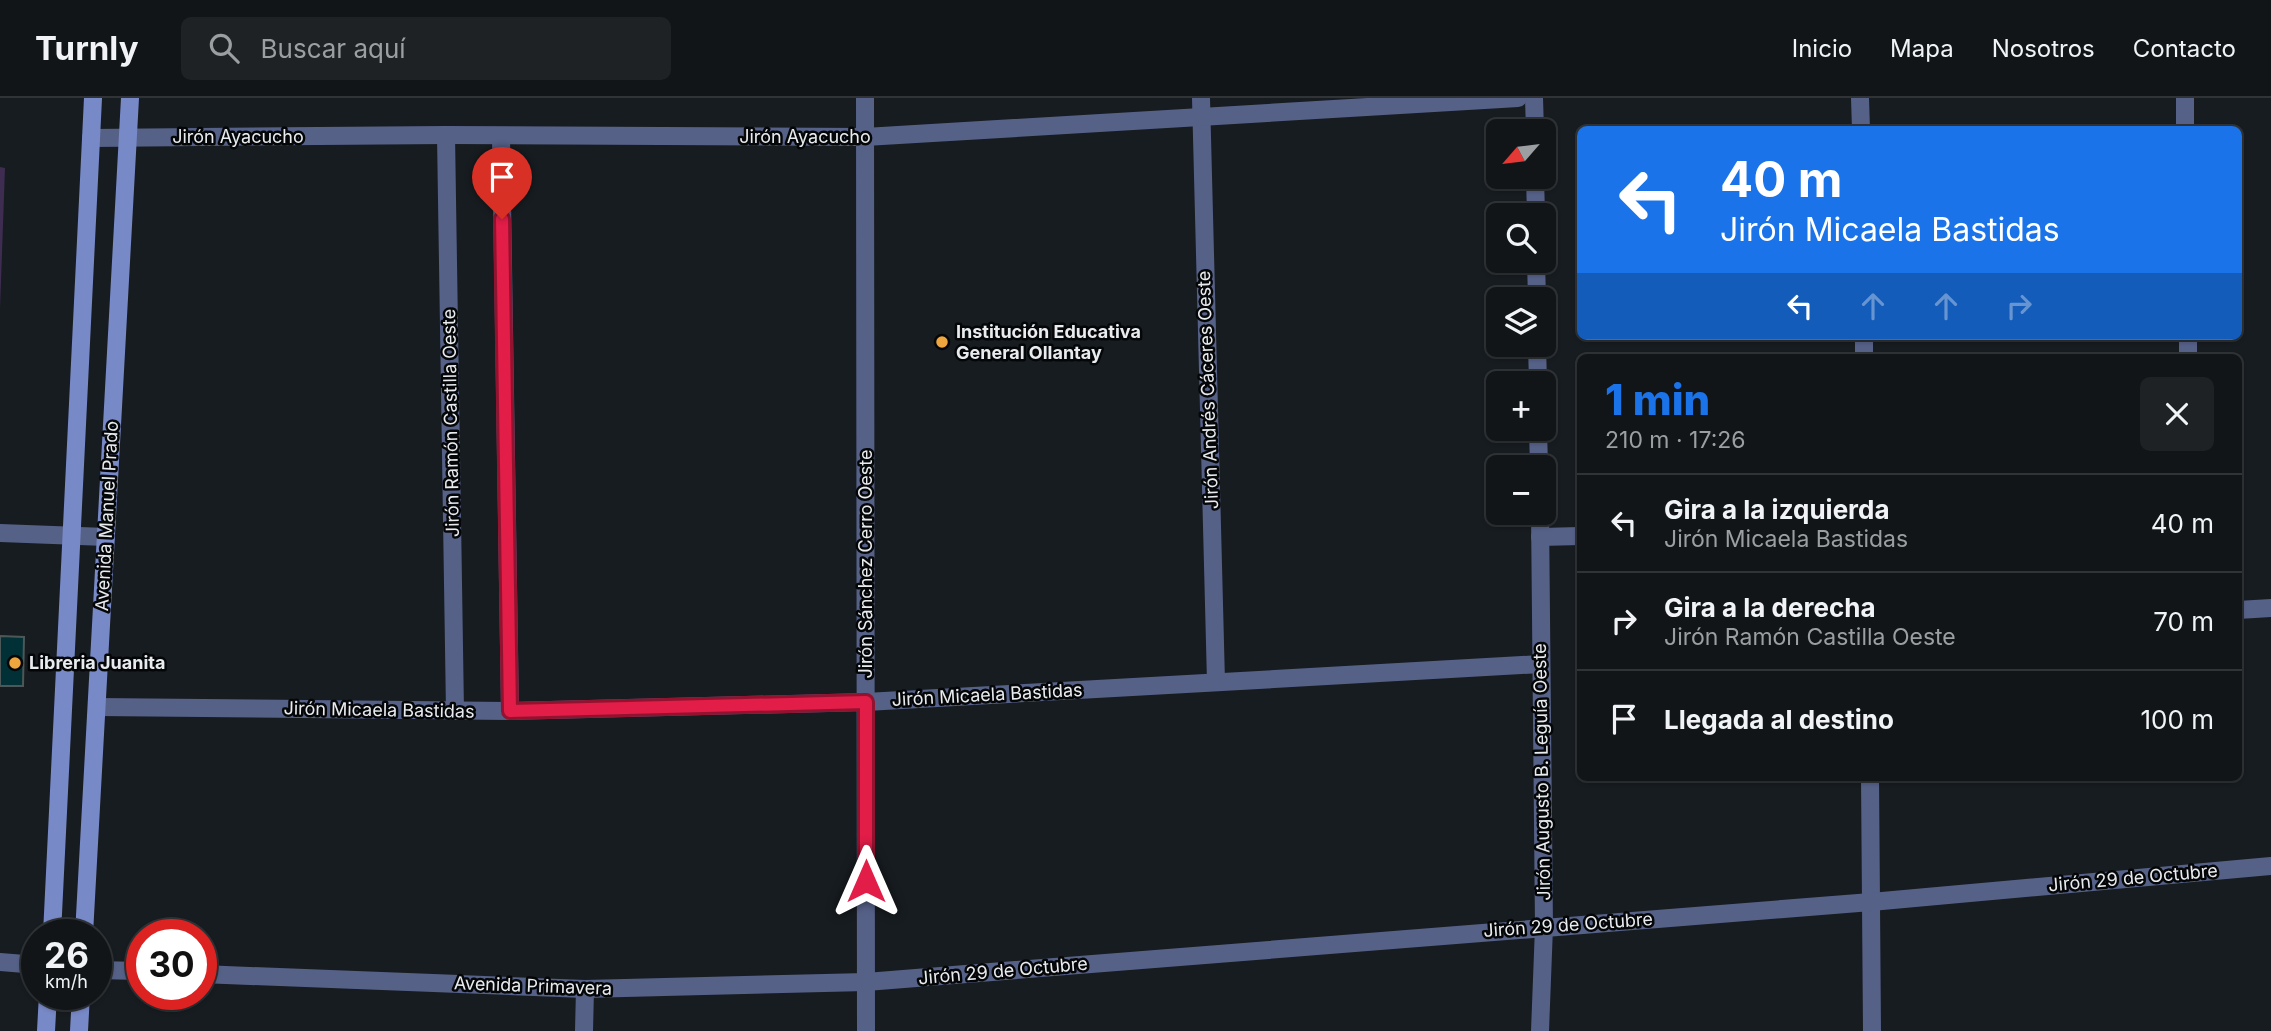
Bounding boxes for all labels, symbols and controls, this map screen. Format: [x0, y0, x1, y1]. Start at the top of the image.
search box [181, 17, 671, 80]
text: Turnly [35, 28, 139, 68]
icon: search [205, 29, 243, 67]
text: Buscar aquí [261, 33, 406, 64]
text: Inicio [1792, 34, 1852, 63]
text: Mapa [1890, 34, 1954, 63]
text: Nosotros [1992, 34, 2095, 63]
text: Contacto [2133, 34, 2236, 63]
north arrow [1486, 119, 1556, 189]
map controls [1486, 119, 1556, 525]
street label: Jirón Ayacucho [172, 126, 304, 147]
street label: Jirón Ayacucho [739, 126, 871, 147]
pin [472, 147, 532, 219]
text: 40 m [1720, 150, 1843, 209]
icon: left [1605, 154, 1696, 245]
icon: arrive [483, 158, 521, 196]
button: search [1486, 203, 1556, 273]
text: Jirón Micaela Bastidas [1720, 210, 2060, 249]
street label: Jirón Andrés Cáceres Oeste [1193, 270, 1222, 510]
button: layers [1486, 287, 1556, 357]
icon: left [1781, 287, 1819, 325]
icon: ahead [1854, 287, 1892, 325]
icon: ahead [1927, 287, 1965, 325]
icon: right [2000, 287, 2038, 325]
street label: Jirón Ramón Castilla Oeste [438, 309, 463, 537]
place label: Institución Educativa General Ollantay [956, 321, 1141, 363]
marker: Institución Educativa General Ollantay [934, 334, 950, 350]
button: + [1486, 371, 1556, 441]
text: 1 min [1605, 374, 1710, 425]
button: close [2140, 377, 2214, 451]
street label: Avenida Manuel Prado [91, 420, 122, 612]
text: 210 m · 17:26 [1605, 426, 1746, 454]
street label: Jirón Sánchez Cerro Oeste [855, 449, 876, 679]
button: − [1486, 455, 1556, 525]
text: Gira a la izquierda [1664, 494, 1890, 525]
icon: left [1605, 504, 1643, 542]
text: 40 m [2151, 508, 2214, 539]
text: Jirón Micaela Bastidas [1664, 525, 1908, 553]
text: Gira a la derecha [1664, 592, 1876, 623]
icon: right [1605, 602, 1643, 640]
text: 70 m [2153, 606, 2214, 637]
text: Jirón Ramón Castilla Oeste [1664, 623, 1956, 651]
street label: Jirón Augusto B. Leguía Oeste [1529, 643, 1554, 901]
place label: Libreria Juanita [29, 652, 165, 673]
marker: Libreria Juanita [7, 655, 23, 671]
street label: Jirón Micaela Bastidas [891, 679, 1083, 710]
street label: Jirón Micaela Bastidas [283, 697, 475, 722]
icon: arrive [1605, 700, 1643, 738]
text: Llegada al destino [1664, 704, 1894, 735]
text: 100 m [2141, 704, 2214, 735]
position arrow [829, 844, 903, 918]
street label: Jirón 29 de Octubre [2047, 860, 2219, 895]
street label: Jirón 29 de Octubre [1482, 908, 1653, 941]
speed limit sign: 30 [126, 919, 217, 1010]
text: 26 [44, 934, 89, 976]
street label: Jirón 29 de Octubre [917, 953, 1089, 988]
text: km/h [45, 971, 88, 992]
street label: Avenida Primavera [454, 972, 612, 999]

